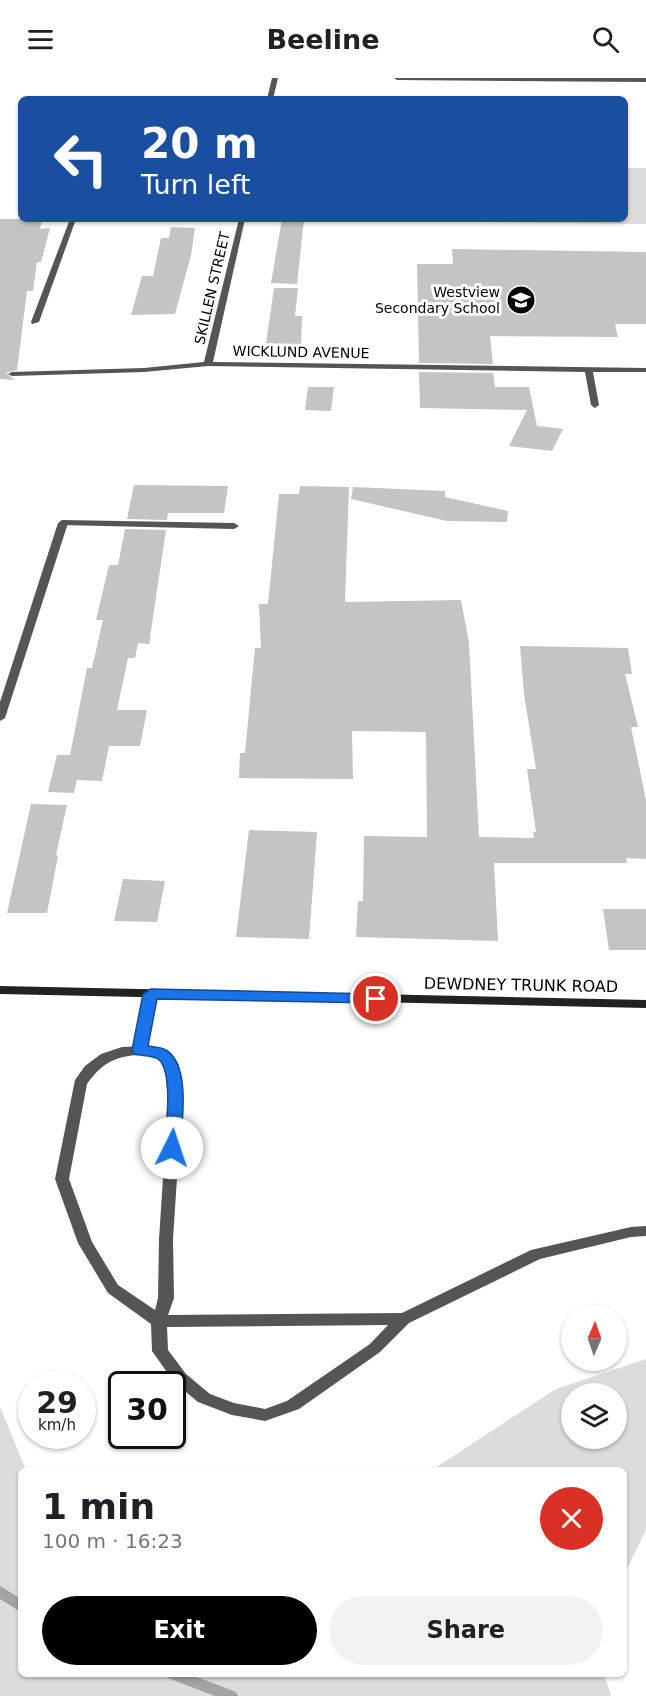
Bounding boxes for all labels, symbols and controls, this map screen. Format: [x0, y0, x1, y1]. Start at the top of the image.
icon: menu [24, 23, 57, 56]
icon: search [589, 23, 622, 56]
text: Beeline [266, 24, 380, 55]
text: 20 m [141, 119, 258, 168]
icon: left [42, 120, 120, 198]
text: Turn left [141, 169, 251, 200]
street label: SKILLEN STREET [191, 230, 233, 346]
place label: Westview Secondary School [375, 284, 500, 316]
school or university icon: Westview Secondary School [505, 284, 537, 316]
street label: WICKLUND AVENUE [233, 343, 369, 361]
pin [350, 973, 401, 1024]
street label: DEWDNEY TRUNK ROAD [424, 974, 618, 996]
icon: arrive [359, 982, 392, 1015]
position arrow [140, 1116, 204, 1180]
north arrow [561, 1305, 627, 1371]
map controls [561, 1305, 627, 1449]
speed limit sign: 30 [108, 1371, 186, 1449]
button: layers [561, 1383, 627, 1449]
text: 29 [36, 1385, 78, 1420]
text: km/h [38, 1416, 76, 1434]
text: 1 min [42, 1486, 155, 1527]
button: close [540, 1487, 603, 1550]
text: 100 m · 16:23 [42, 1529, 183, 1553]
button: Exit [42, 1596, 317, 1665]
button: Share [329, 1596, 603, 1665]

